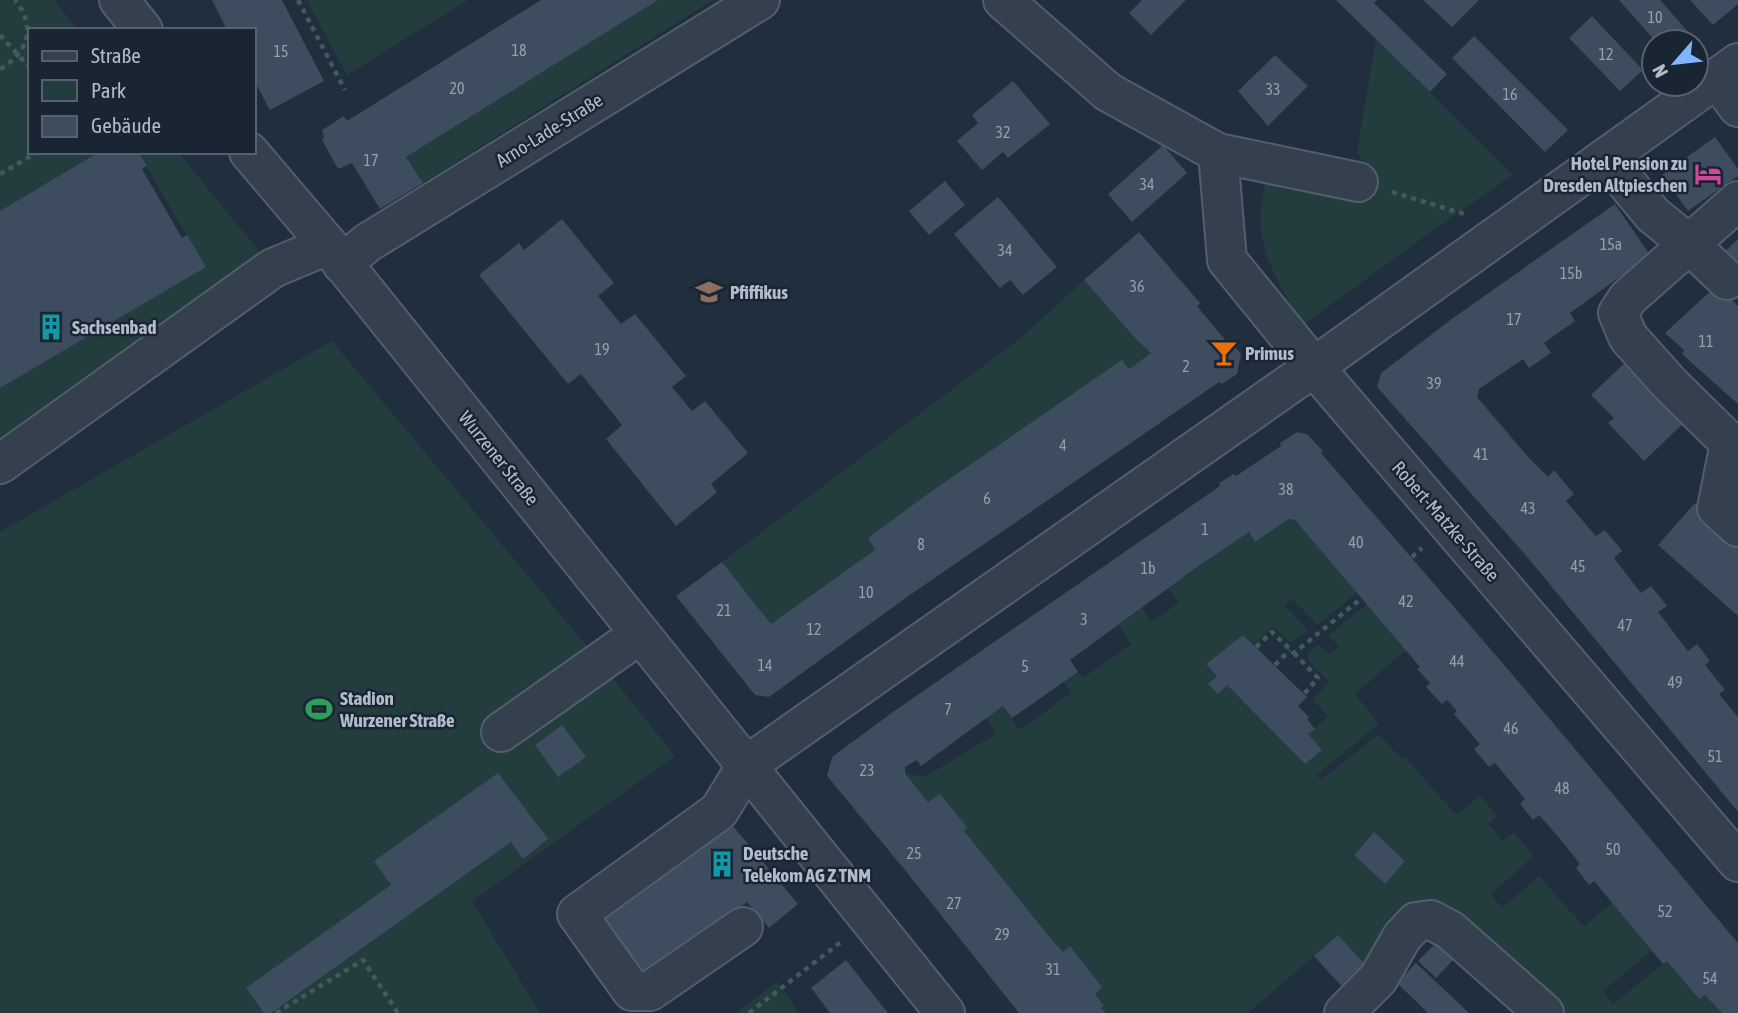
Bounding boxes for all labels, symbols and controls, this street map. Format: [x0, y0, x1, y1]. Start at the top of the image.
house number: 10 [1647, 8, 1663, 26]
legend [28, 28, 256, 154]
north arrow [1640, 28, 1710, 98]
house number: 18 [511, 41, 527, 59]
house number: 15 [273, 42, 289, 60]
text: Straße [91, 43, 141, 67]
house number: 12 [1598, 45, 1614, 63]
text: N [1648, 61, 1672, 81]
text: Park [91, 78, 126, 102]
house number: 20 [449, 79, 465, 97]
house number: 33 [1265, 80, 1281, 98]
house number: 16 [1502, 85, 1518, 103]
street label: Arno-Lade-Straße [492, 88, 606, 172]
text: Gebäude [91, 113, 161, 137]
house number: 32 [995, 123, 1011, 141]
house number: 17 [363, 151, 379, 169]
place label: Hotel Pension zu Dresden Altpieschen [1543, 152, 1687, 196]
hotel icon: Hotel Pension zu Dresden Altpieschen [1693, 159, 1723, 189]
house number: 34 [1139, 175, 1155, 193]
house number: 15a [1600, 235, 1622, 253]
house number: 34 [997, 241, 1013, 259]
house number: 15b [1560, 264, 1582, 282]
school or university icon: Pfiffikus [694, 277, 724, 307]
house number: 36 [1129, 277, 1145, 295]
place label: Pfiffikus [730, 281, 788, 303]
house number: 17 [1506, 310, 1522, 328]
building icon: Sachsenbad [36, 312, 66, 342]
place label: Sachsenbad [72, 316, 156, 338]
house number: 11 [1698, 332, 1714, 350]
bar icon: Primus [1209, 338, 1239, 368]
house number: 19 [594, 340, 610, 358]
place label: Primus [1245, 342, 1294, 364]
house number: 2 [1182, 357, 1190, 375]
house number: 39 [1426, 374, 1442, 392]
street label: Wurzener Straße [454, 407, 544, 509]
house number: 4 [1059, 436, 1067, 454]
house number: 41 [1473, 445, 1489, 463]
street label: Robert-Matzke-Straße [1388, 456, 1504, 586]
house number: 38 [1278, 480, 1294, 498]
house number: 6 [983, 489, 991, 507]
house number: 43 [1520, 499, 1536, 517]
house number: 1 [1201, 520, 1209, 538]
house number: 40 [1348, 533, 1364, 551]
house number: 8 [917, 535, 925, 553]
house number: 45 [1570, 557, 1586, 575]
house number: 1b [1140, 559, 1156, 577]
house number: 10 [858, 583, 874, 601]
house number: 42 [1398, 592, 1414, 610]
house number: 21 [716, 601, 732, 619]
house number: 3 [1080, 610, 1088, 628]
house number: 47 [1617, 616, 1633, 634]
house number: 12 [806, 620, 822, 638]
house number: 44 [1449, 652, 1465, 670]
house number: 14 [757, 656, 773, 674]
house number: 5 [1021, 657, 1029, 675]
house number: 49 [1667, 673, 1683, 691]
place label: Stadion Wurzener Straße [339, 687, 455, 731]
sports icon: Stadion Wurzener Straße [304, 694, 334, 724]
house number: 7 [944, 700, 952, 718]
house number: 46 [1503, 719, 1519, 737]
house number: 51 [1707, 747, 1723, 765]
house number: 23 [859, 761, 875, 779]
house number: 48 [1554, 779, 1570, 797]
house number: 50 [1605, 840, 1621, 858]
place label: Deutsche Telekom AG Z TNM [743, 842, 871, 886]
house number: 25 [906, 844, 922, 862]
building icon: Deutsche Telekom AG Z TNM [707, 849, 737, 879]
house number: 27 [946, 894, 962, 912]
house number: 52 [1657, 902, 1673, 920]
house number: 29 [994, 925, 1010, 943]
house number: 31 [1045, 960, 1061, 978]
house number: 54 [1702, 969, 1718, 987]

